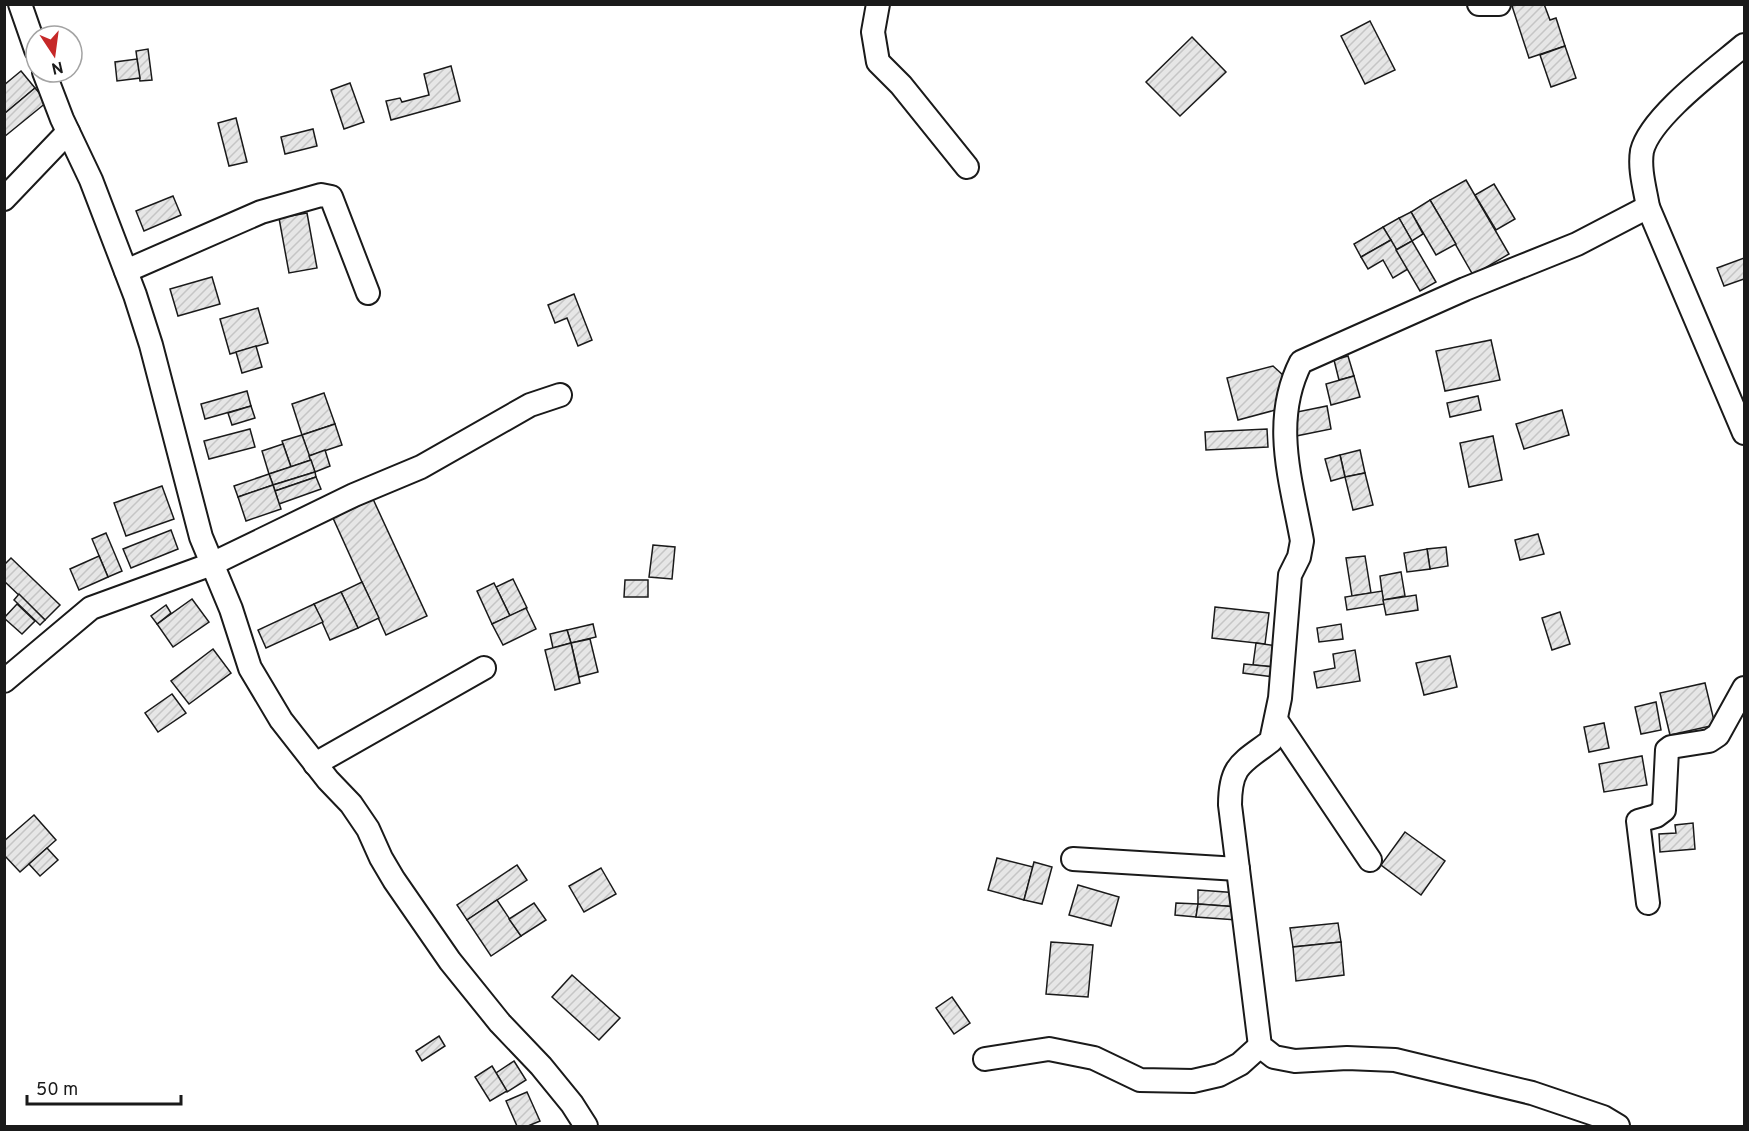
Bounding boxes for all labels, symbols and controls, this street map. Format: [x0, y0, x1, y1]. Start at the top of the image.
north arrow [24, 24, 84, 84]
text: N [49, 56, 65, 78]
scale bar [27, 1068, 182, 1106]
text: 50 m [36, 1079, 78, 1102]

